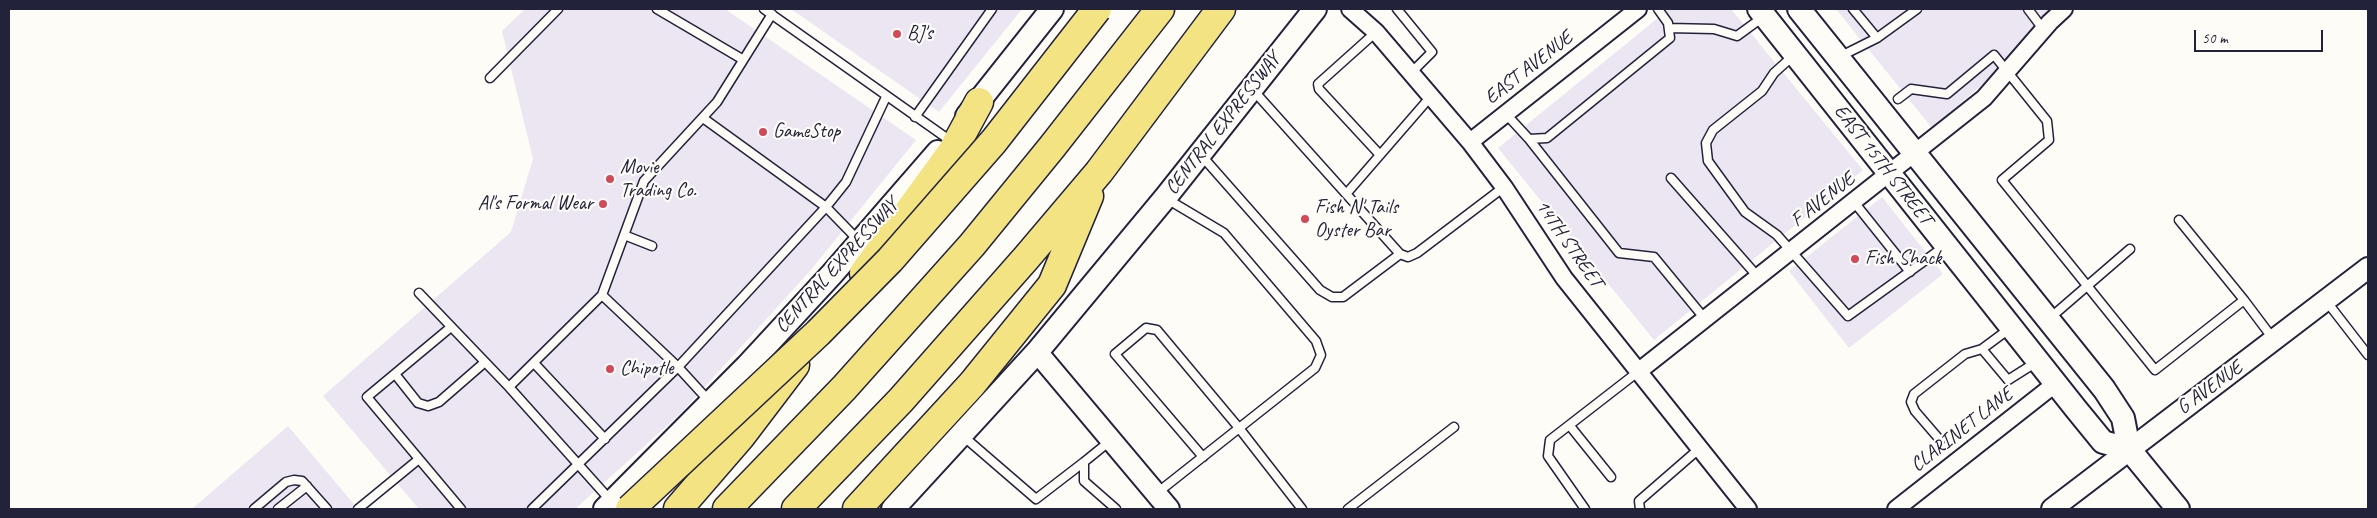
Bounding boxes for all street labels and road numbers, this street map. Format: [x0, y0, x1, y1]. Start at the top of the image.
street label: EAST AVENUE [1480, 26, 1578, 110]
street label: CENTRAL EXPRESSWAY [1160, 48, 1286, 200]
street label: EAST 15TH STREET [1828, 100, 1938, 230]
street label: F AVENUE [1786, 167, 1860, 233]
street label: CENTRAL EXPRESSWAY [770, 194, 904, 338]
street label: 14TH STREET [1530, 195, 1608, 293]
street label: G AVENUE [2172, 356, 2248, 420]
street label: CLARINET LANE [1906, 383, 2018, 477]

